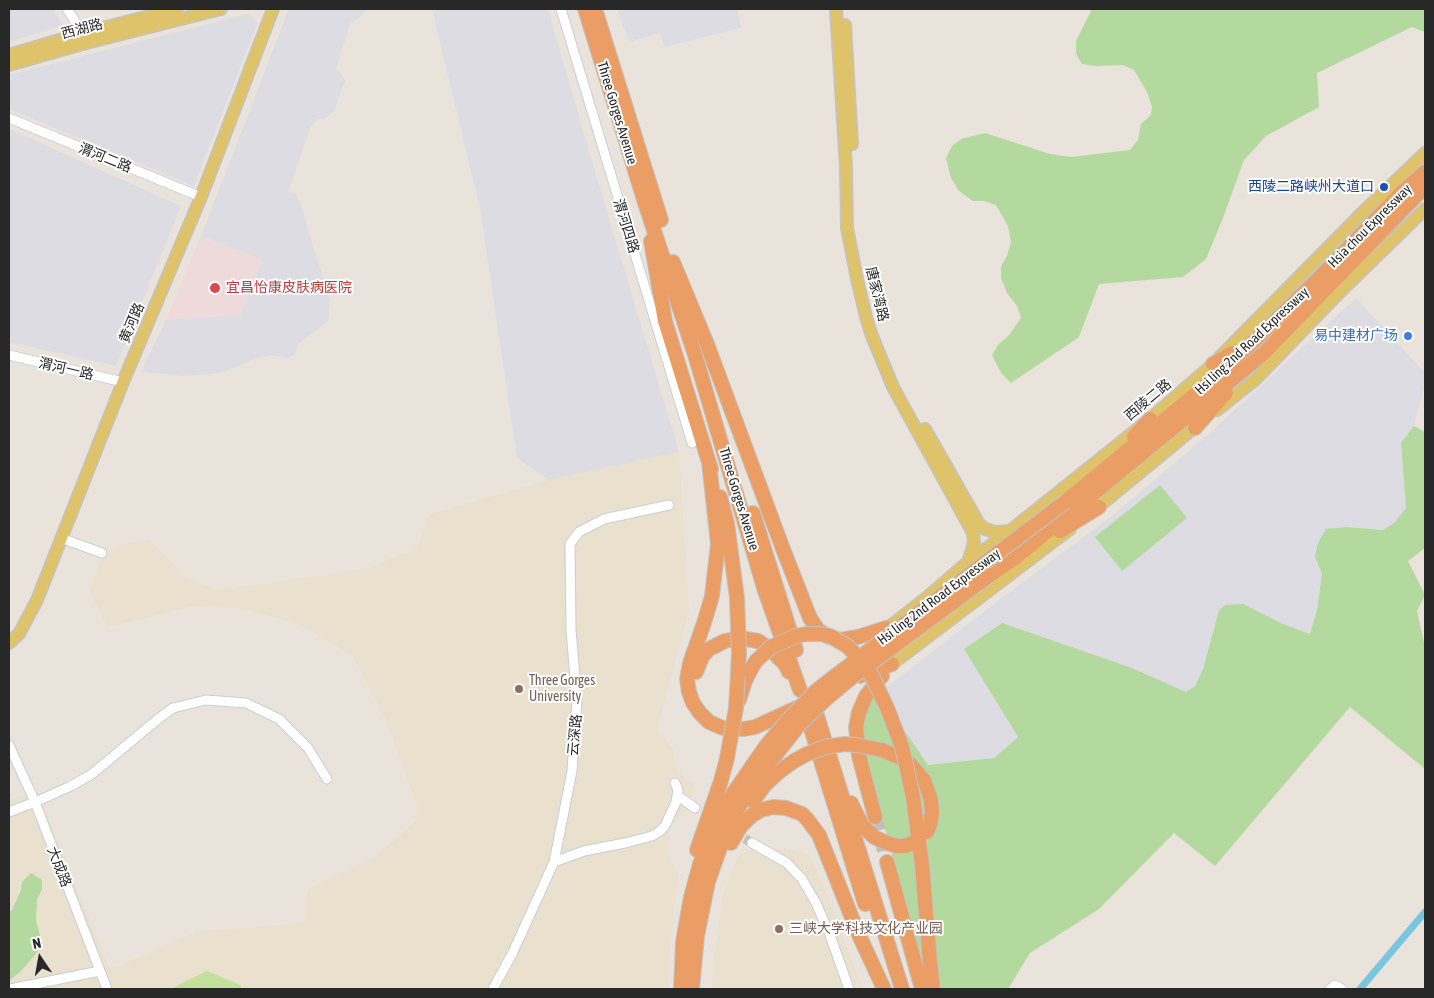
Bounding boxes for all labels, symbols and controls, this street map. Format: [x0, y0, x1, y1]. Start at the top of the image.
street label: 西湖路 [60, 15, 104, 43]
street label: Three Gorges Avenue [593, 59, 641, 167]
street label: 渭河二路 [76, 140, 134, 176]
place label: 西陵二路峡州大道口 [1248, 179, 1374, 195]
street label: Hsia chou Expressway [1325, 181, 1415, 271]
marker: 西陵二路峡州大道口 [1378, 181, 1390, 193]
street label: 渭河四路 [610, 197, 642, 255]
street label: 唐家湾路 [862, 265, 892, 323]
place label: 宜昌怡康皮肤病医院 [226, 280, 352, 296]
marker: 宜昌怡康皮肤病医院 [208, 281, 222, 295]
street label: Hsi ling 2nd Road Expressway [1192, 284, 1312, 398]
street label: 黄河路 [116, 300, 148, 346]
place label: 易中建材广场 [1314, 328, 1398, 344]
marker: 易中建材广场 [1402, 330, 1414, 342]
street label: 渭河一路 [37, 355, 95, 383]
street label: 西陵二路 [1121, 376, 1175, 424]
street label: Three Gorges Avenue [715, 445, 763, 553]
street label: Hsi ling 2nd Road Expressway [874, 545, 1004, 649]
place label: Three Gorges University [529, 673, 595, 706]
marker: Three Gorges University [513, 683, 525, 695]
street label: 云深路 [565, 713, 585, 757]
street label: 大成路 [44, 844, 74, 890]
place label: 三峡大学科技文化产业园 [789, 921, 943, 937]
marker: 三峡大学科技文化产业园 [773, 923, 785, 935]
north arrow [15, 933, 65, 983]
text: N [31, 935, 43, 952]

